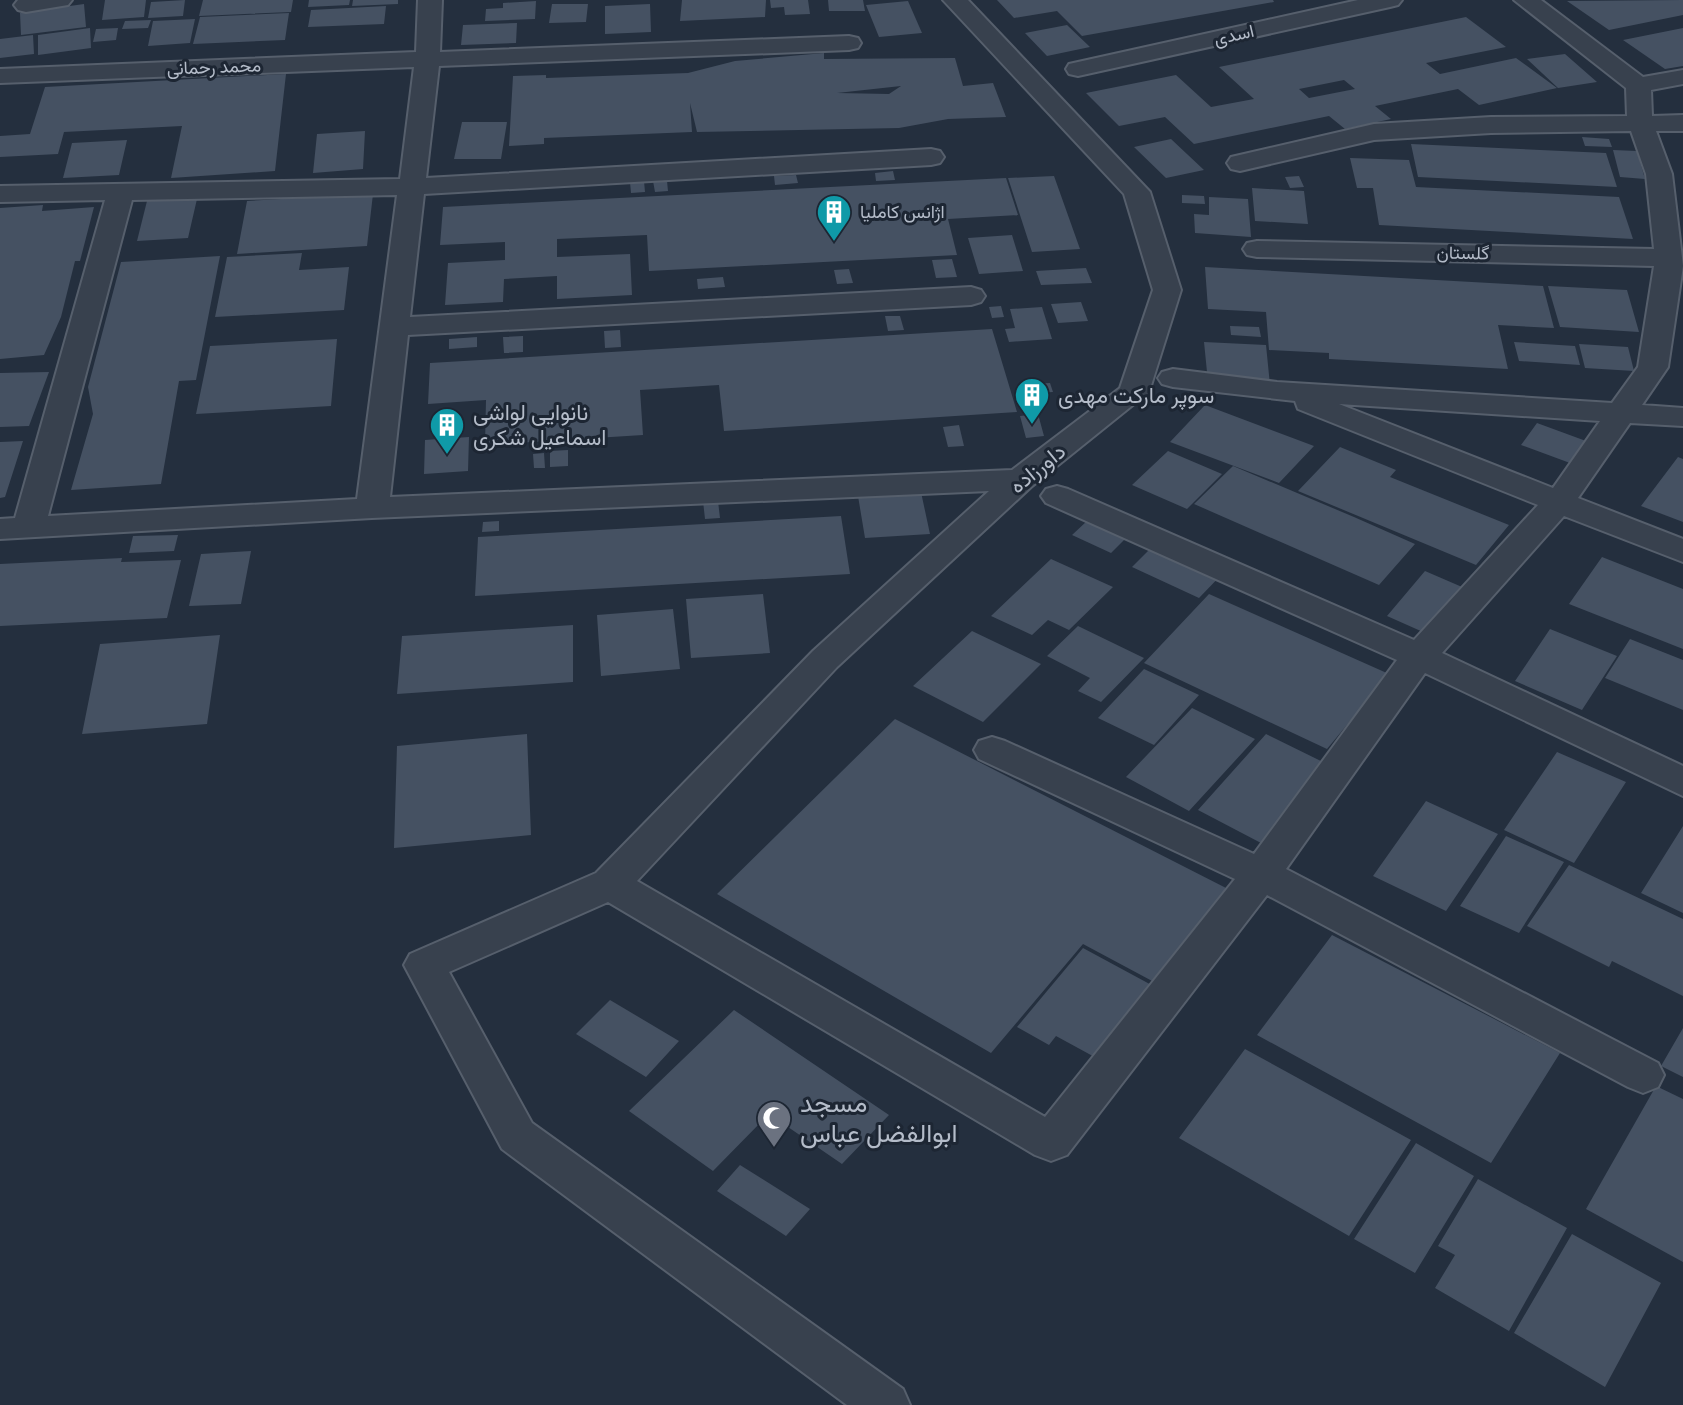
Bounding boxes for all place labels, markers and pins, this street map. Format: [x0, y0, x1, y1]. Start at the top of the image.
building icon: اژانس کاملیا [815, 193, 853, 243]
place label: اژانس کاملیا [860, 201, 945, 223]
building icon: سوپر مارکت مهدی [1013, 376, 1051, 426]
place label: سوپر مارکت مهدی [1058, 382, 1214, 410]
place label: نانوایی لواشی اسماعیل شکری [473, 399, 606, 451]
building icon: نانوایی لواشی اسماعیل شکری [428, 406, 466, 456]
place label: مسجد ابوالفضل عباس [800, 1088, 958, 1149]
mosque icon: مسجد ابوالفضل عباس [755, 1099, 793, 1149]

